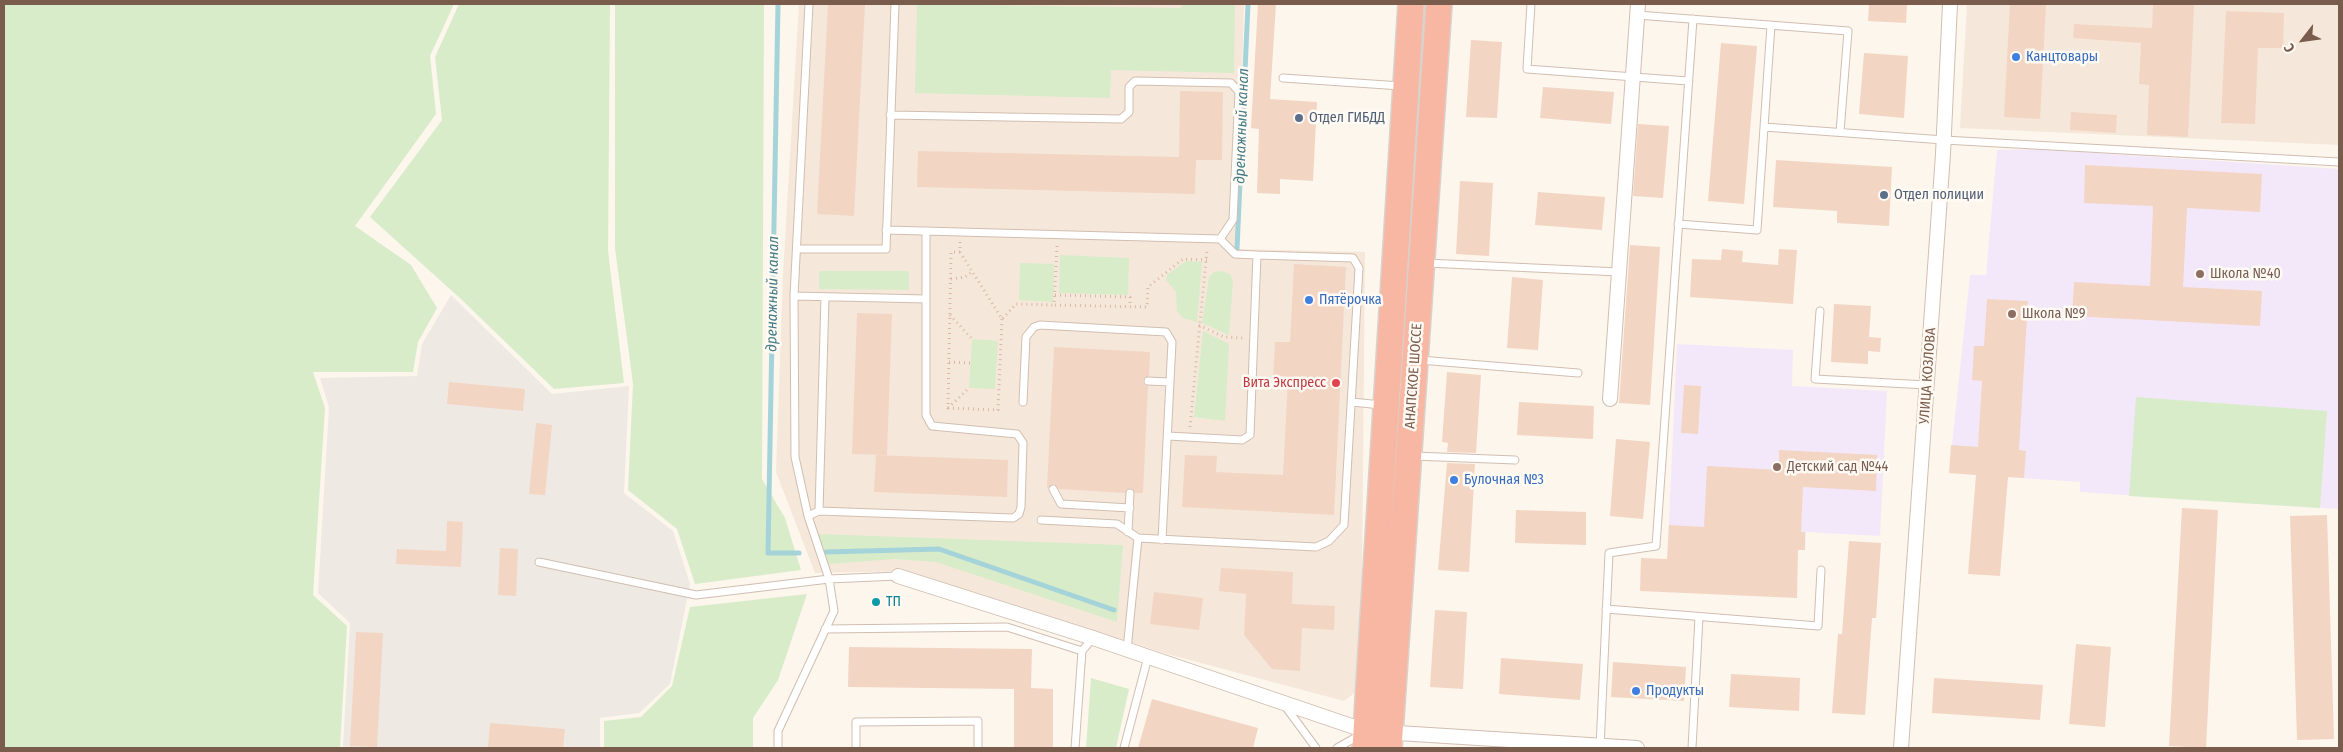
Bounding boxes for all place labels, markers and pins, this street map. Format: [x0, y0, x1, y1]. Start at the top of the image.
place label: Канцтовары [2026, 49, 2098, 65]
marker: Канцтовары [2010, 51, 2022, 63]
place label: Отдел ГИБДД [1309, 110, 1385, 126]
marker: Отдел ГИБДД [1293, 112, 1305, 124]
place label: Отдел полиции [1894, 187, 1984, 203]
marker: Отдел полиции [1878, 189, 1890, 201]
place label: Школа №40 [2210, 266, 2281, 282]
marker: Школа №40 [2194, 268, 2206, 280]
place label: Пятёрочка [1319, 292, 1382, 308]
marker: Пятёрочка [1303, 294, 1315, 306]
place label: Школа №9 [2022, 306, 2085, 322]
marker: Школа №9 [2006, 308, 2018, 320]
place label: Вита Экспресс [1243, 375, 1326, 391]
marker: Вита Экспресс [1330, 377, 1342, 389]
place label: Детский сад №44 [1787, 459, 1888, 475]
marker: Детский сад №44 [1771, 461, 1783, 473]
place label: Булочная №3 [1464, 472, 1544, 488]
marker: Булочная №3 [1448, 474, 1460, 486]
place label: ТП [886, 594, 901, 610]
marker: ТП [870, 596, 882, 608]
place label: Продукты [1646, 683, 1704, 699]
marker: Продукты [1630, 685, 1642, 697]

